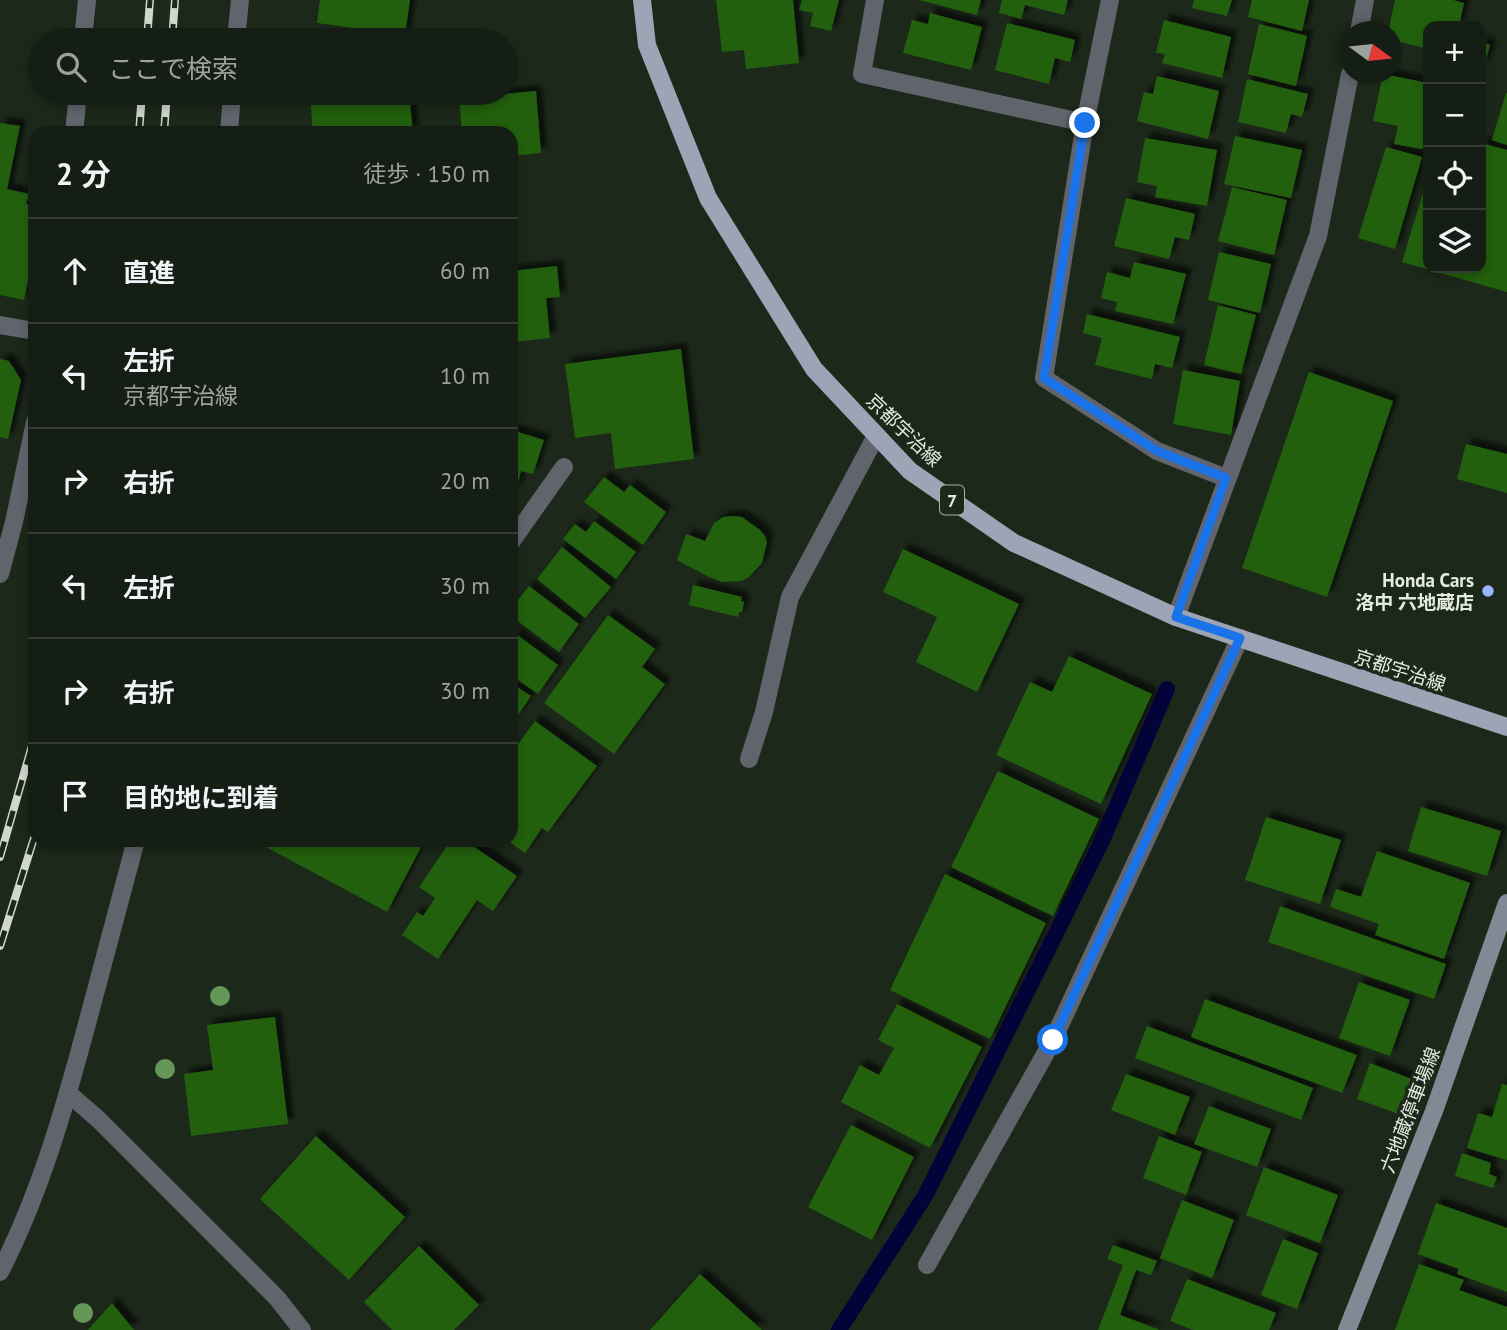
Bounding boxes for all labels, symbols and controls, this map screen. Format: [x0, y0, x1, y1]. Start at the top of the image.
north arrow [1339, 21, 1402, 84]
map controls [1423, 21, 1486, 273]
button: + [1423, 21, 1486, 84]
search box [28, 28, 518, 105]
icon: search [52, 48, 90, 86]
text: ここで検索 [108, 52, 238, 85]
button: − [1423, 84, 1486, 147]
route end [1069, 107, 1100, 138]
button: locate [1423, 147, 1486, 210]
text: 2 分 [56, 154, 111, 193]
text: 徒歩 · 150 m [363, 159, 490, 188]
button: layers [1423, 210, 1486, 273]
icon: ahead [56, 252, 94, 290]
text: 直進 [123, 256, 175, 289]
text: 60 m [440, 256, 490, 285]
text: 左折 [123, 344, 175, 377]
icon: left [56, 357, 94, 395]
text: 10 m [440, 361, 490, 390]
text: 京都宇治線 [123, 381, 238, 410]
street label: 京都宇治線 [861, 388, 947, 472]
icon: right [56, 462, 94, 500]
text: 右折 [123, 466, 175, 499]
text: 20 m [440, 466, 490, 495]
road number: 7 [940, 486, 964, 514]
icon: left [56, 567, 94, 605]
place label: Honda Cars 洛中 六地蔵店 [1355, 568, 1474, 614]
text: 左折 [123, 571, 175, 604]
text: 30 m [440, 571, 490, 600]
marker: Honda Cars 洛中 六地蔵店 [1480, 583, 1496, 599]
street label: 京都宇治線 [1351, 644, 1449, 696]
icon: right [56, 672, 94, 710]
text: 右折 [123, 676, 175, 709]
text: 30 m [440, 676, 490, 705]
icon: arrive [56, 777, 94, 815]
text: 目的地に到着 [123, 781, 279, 814]
route start [1037, 1024, 1068, 1055]
street label: 六地蔵停車場線 [1375, 1044, 1445, 1176]

